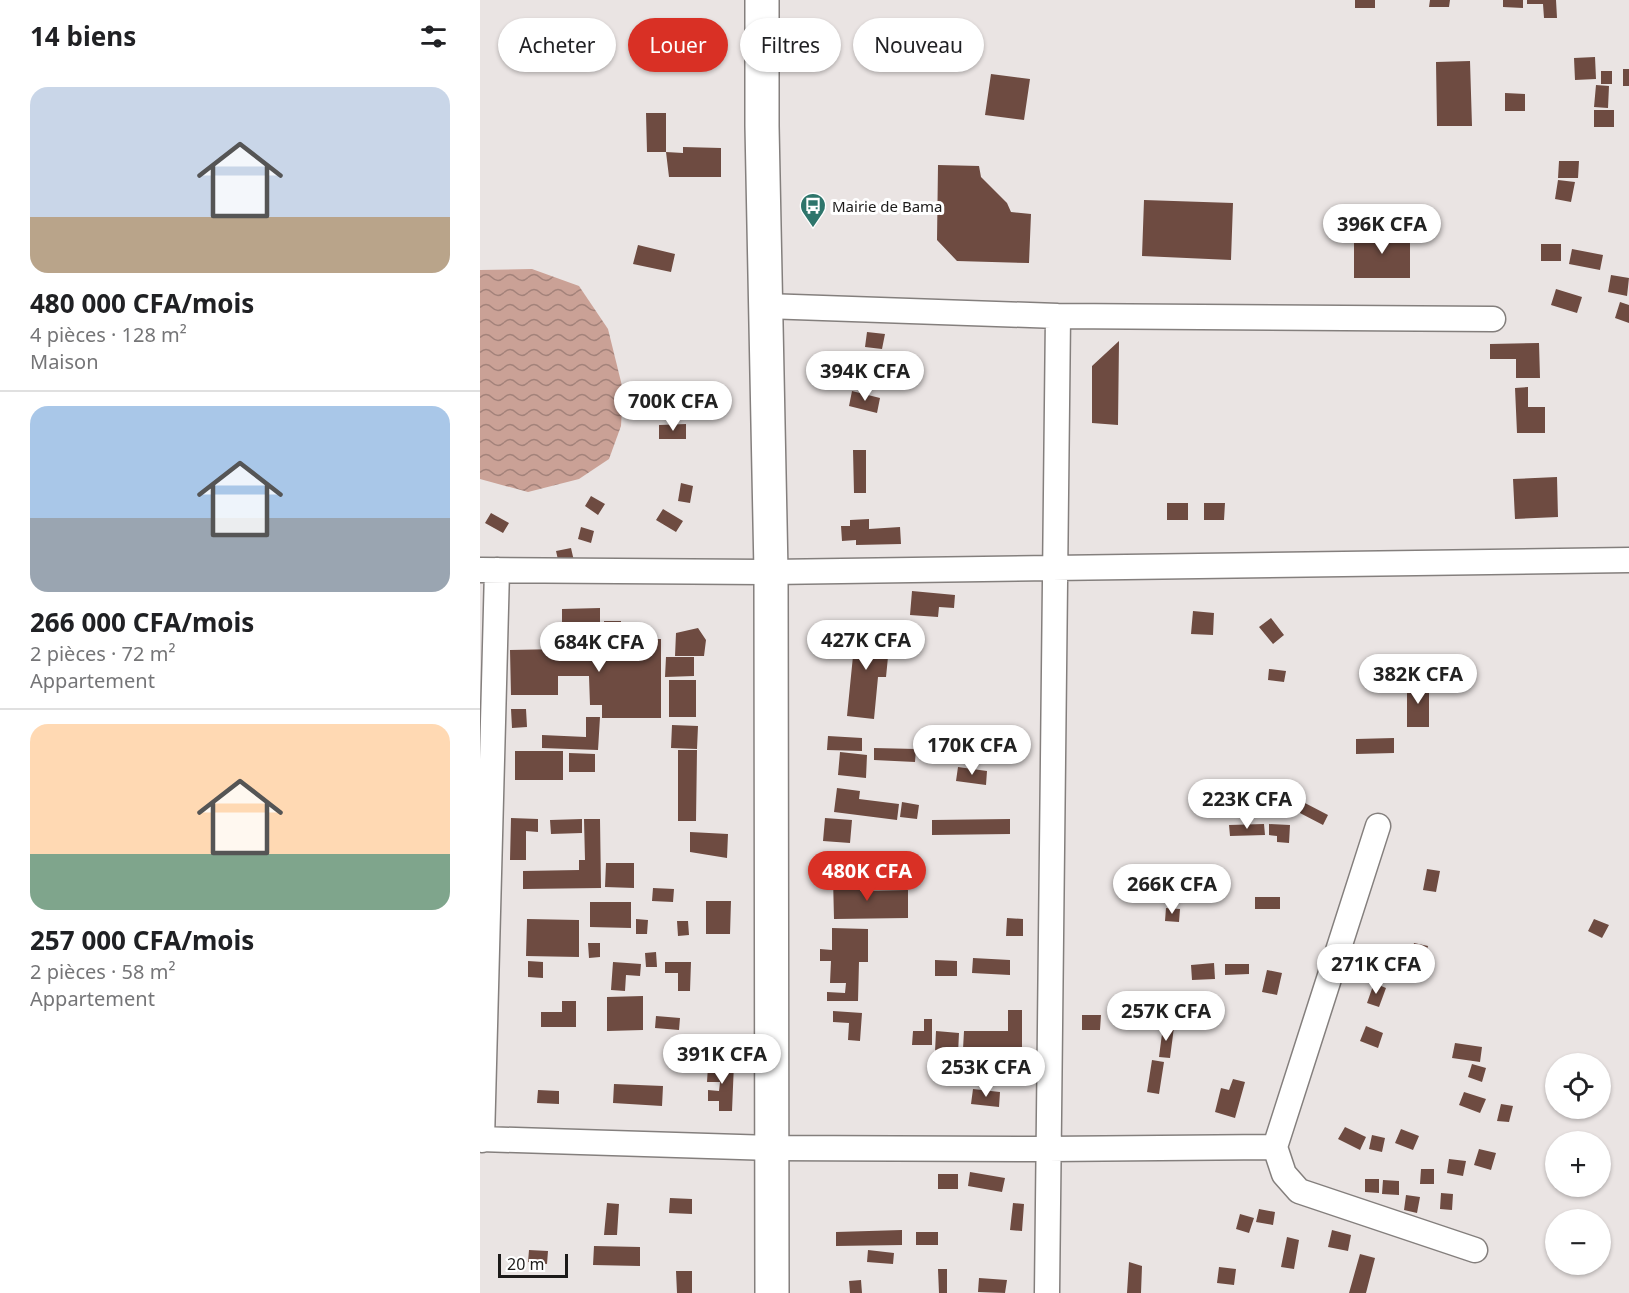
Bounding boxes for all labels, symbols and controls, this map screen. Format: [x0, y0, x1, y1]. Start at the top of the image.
text: 14 biens [30, 18, 136, 54]
chip: Acheter [498, 18, 616, 72]
chip: Louer [628, 18, 728, 72]
chip: Filtres [740, 18, 841, 72]
chip: Nouveau [853, 18, 984, 72]
icon: filters [417, 20, 450, 53]
icon: home [186, 126, 294, 234]
bus stop icon: Mairie de Bama [798, 191, 828, 229]
place label: Mairie de Bama [832, 196, 943, 216]
pin: 396K CFA [1320, 204, 1444, 255]
text: 396K CFA [1337, 210, 1427, 237]
text: 480 000 CFA/mois [30, 285, 254, 321]
text: 4 pièces · 128 m² [30, 321, 187, 348]
text: Maison [30, 348, 99, 375]
pin: 394K CFA [803, 351, 927, 402]
text: 394K CFA [820, 357, 910, 384]
pin: 700K CFA [611, 381, 735, 432]
text: 700K CFA [628, 387, 718, 414]
icon: home [186, 445, 294, 553]
text: 266 000 CFA/mois [30, 604, 254, 640]
pin: 427K CFA [804, 620, 928, 671]
pin: 684K CFA [537, 622, 661, 673]
text: 427K CFA [821, 626, 911, 653]
text: 684K CFA [554, 628, 644, 655]
text: 2 pièces · 72 m² [30, 640, 175, 667]
pin: 382K CFA [1356, 654, 1480, 705]
text: 382K CFA [1373, 660, 1463, 687]
text: Appartement [30, 667, 155, 694]
pin: 170K CFA [910, 725, 1034, 776]
text: 170K CFA [927, 731, 1017, 758]
icon: home [186, 763, 294, 871]
pin: 223K CFA [1185, 779, 1309, 830]
text: 223K CFA [1202, 785, 1292, 812]
pin: 480K CFA [805, 851, 929, 902]
text: 480K CFA [822, 857, 912, 884]
pin: 266K CFA [1110, 864, 1234, 915]
text: 266K CFA [1127, 870, 1217, 897]
text: 257 000 CFA/mois [30, 922, 254, 958]
pin: 271K CFA [1314, 944, 1438, 995]
text: 271K CFA [1331, 950, 1421, 977]
text: 2 pièces · 58 m² [30, 958, 175, 985]
text: Appartement [30, 985, 155, 1012]
pin: 257K CFA [1104, 991, 1228, 1042]
text: 257K CFA [1121, 997, 1211, 1024]
pin: 391K CFA [660, 1034, 784, 1085]
text: 391K CFA [677, 1040, 767, 1067]
pin: 253K CFA [924, 1047, 1048, 1098]
text: 253K CFA [941, 1053, 1031, 1080]
map controls [1545, 1053, 1611, 1275]
button: locate [1545, 1053, 1611, 1119]
button: + [1545, 1131, 1611, 1197]
button: − [1545, 1209, 1611, 1275]
scale bar [498, 1251, 568, 1278]
text: 20 m [507, 1253, 544, 1275]

